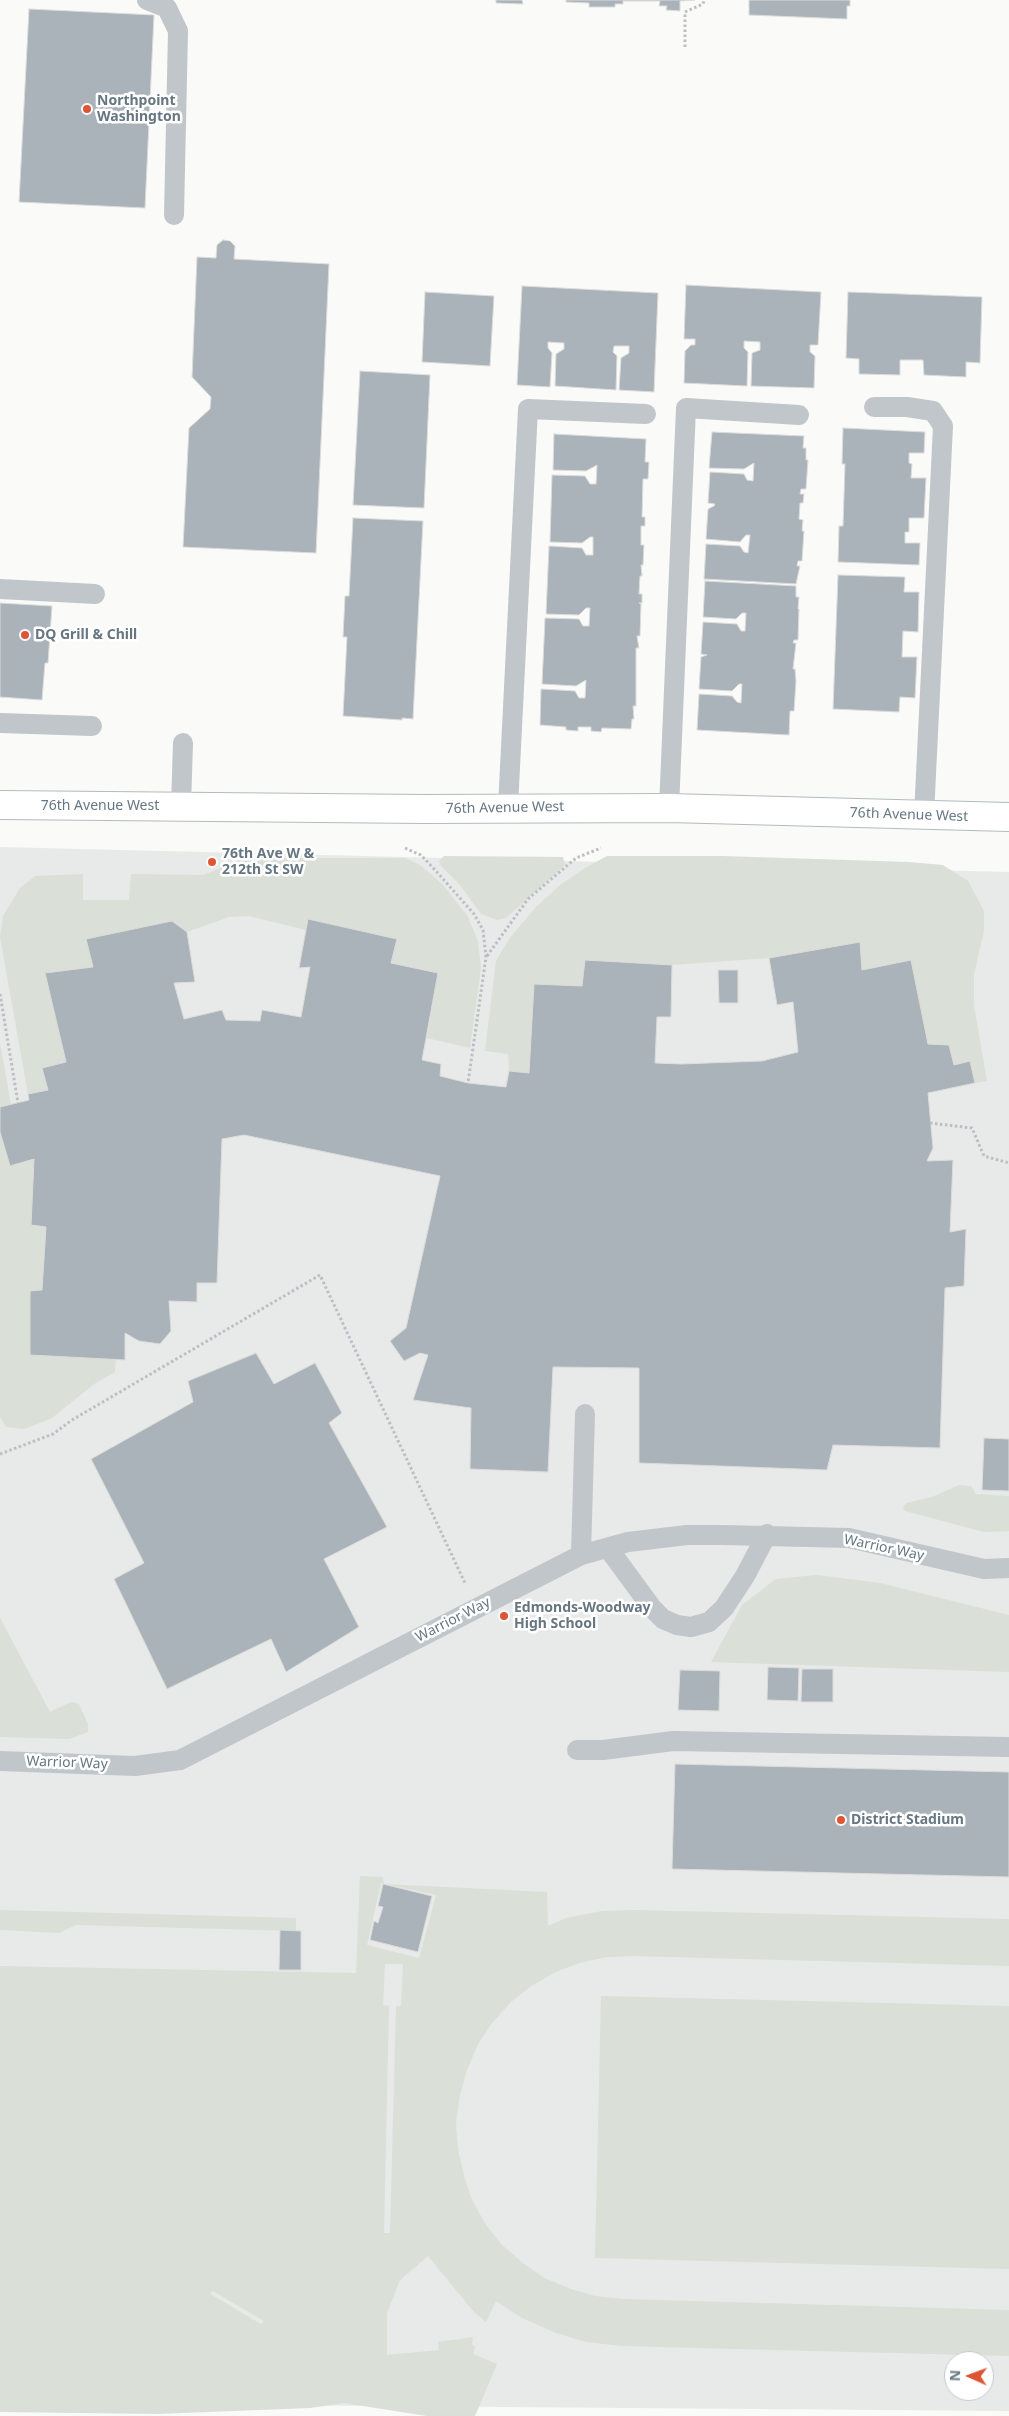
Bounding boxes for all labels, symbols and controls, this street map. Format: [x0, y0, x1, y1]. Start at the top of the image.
place label: Northpoint Washington [97, 93, 181, 125]
marker: Northpoint Washington [81, 103, 93, 115]
place label: DQ Grill & Chill [35, 627, 137, 643]
marker: DQ Grill & Chill [19, 629, 31, 641]
street label: 76th Avenue West [41, 798, 159, 814]
street label: 76th Avenue West [446, 799, 564, 817]
street label: 76th Avenue West [849, 805, 969, 825]
place label: 76th Ave W & 212th St SW [222, 846, 314, 879]
marker: 76th Ave W & 212th St SW [206, 856, 218, 868]
street label: Warrior Way [842, 1531, 926, 1565]
street label: Warrior Way [413, 1594, 493, 1646]
place label: Edmonds-Woodway High School [514, 1600, 651, 1632]
marker: Edmonds-Woodway High School [498, 1610, 510, 1622]
street label: Warrior Way [26, 1753, 108, 1773]
place label: District Stadium [851, 1812, 964, 1828]
marker: District Stadium [835, 1814, 847, 1826]
north arrow [944, 2351, 994, 2401]
text: N [945, 2369, 964, 2382]

